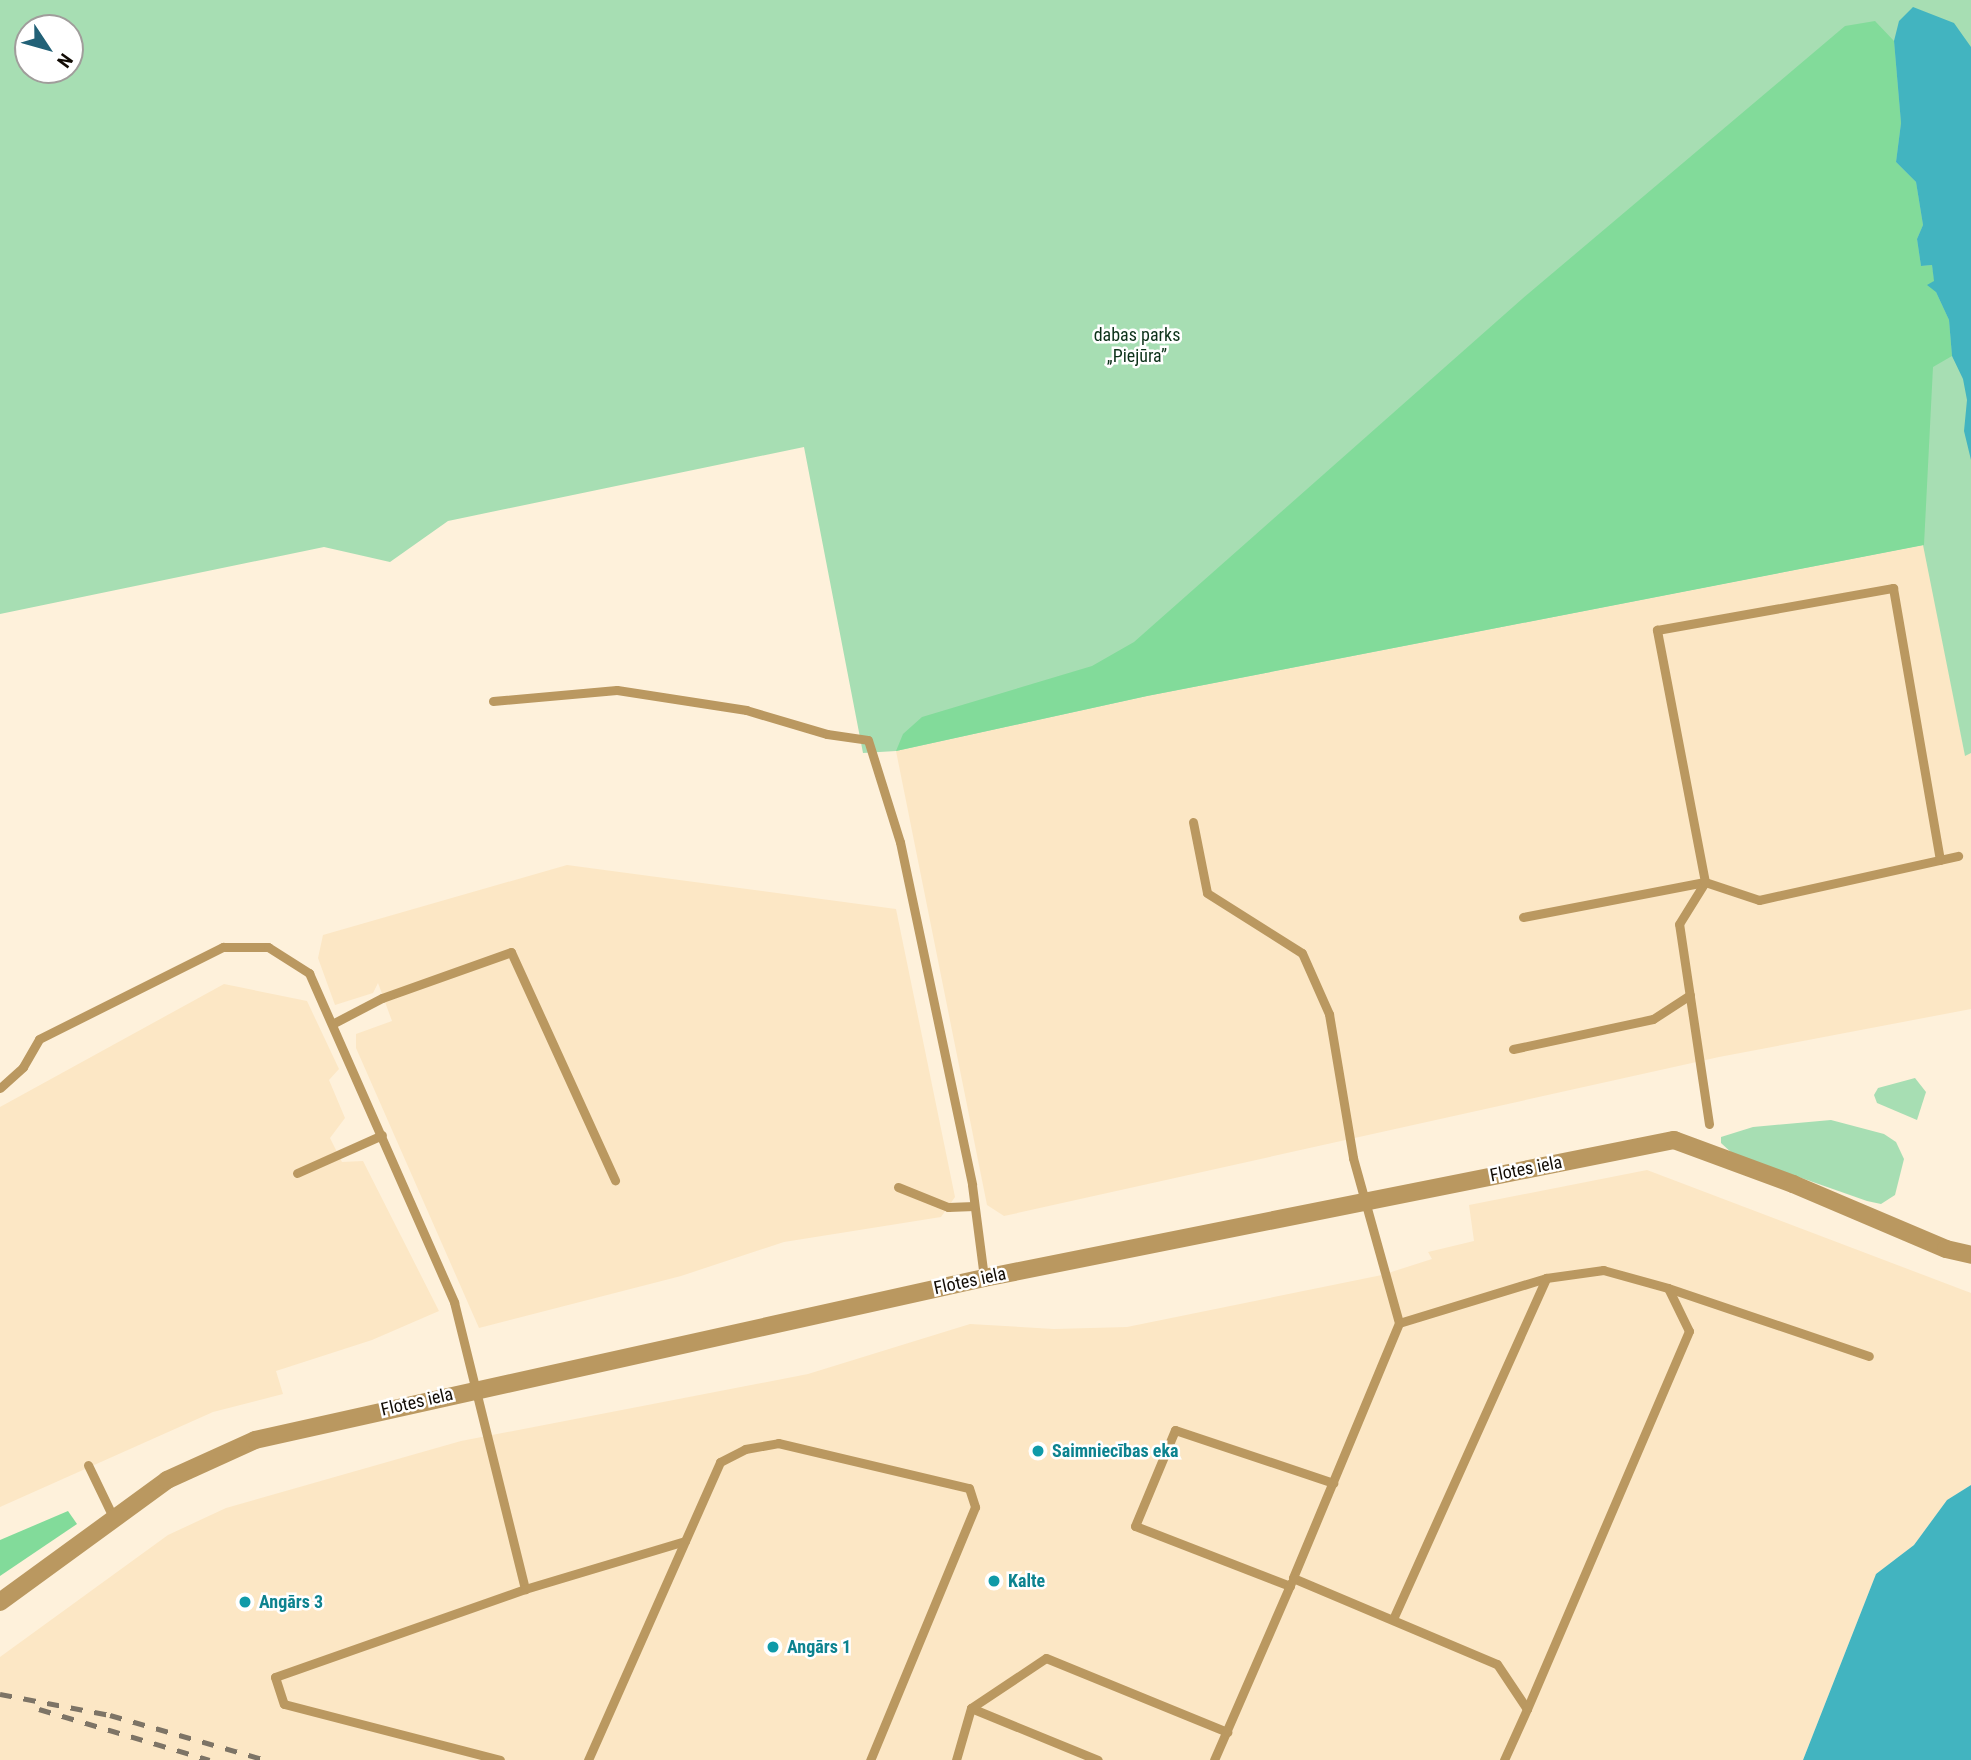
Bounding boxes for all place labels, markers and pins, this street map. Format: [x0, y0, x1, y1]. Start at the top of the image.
place label: Saimniecības eka [1052, 1440, 1178, 1462]
marker: Saimniecības eka [1030, 1443, 1046, 1459]
place label: Kalte [1008, 1570, 1045, 1592]
marker: Kalte [986, 1573, 1002, 1589]
place label: Angārs 3 [259, 1591, 323, 1613]
marker: Angārs 3 [237, 1594, 253, 1610]
place label: Angārs 1 [787, 1636, 851, 1658]
marker: Angārs 1 [765, 1639, 781, 1655]

